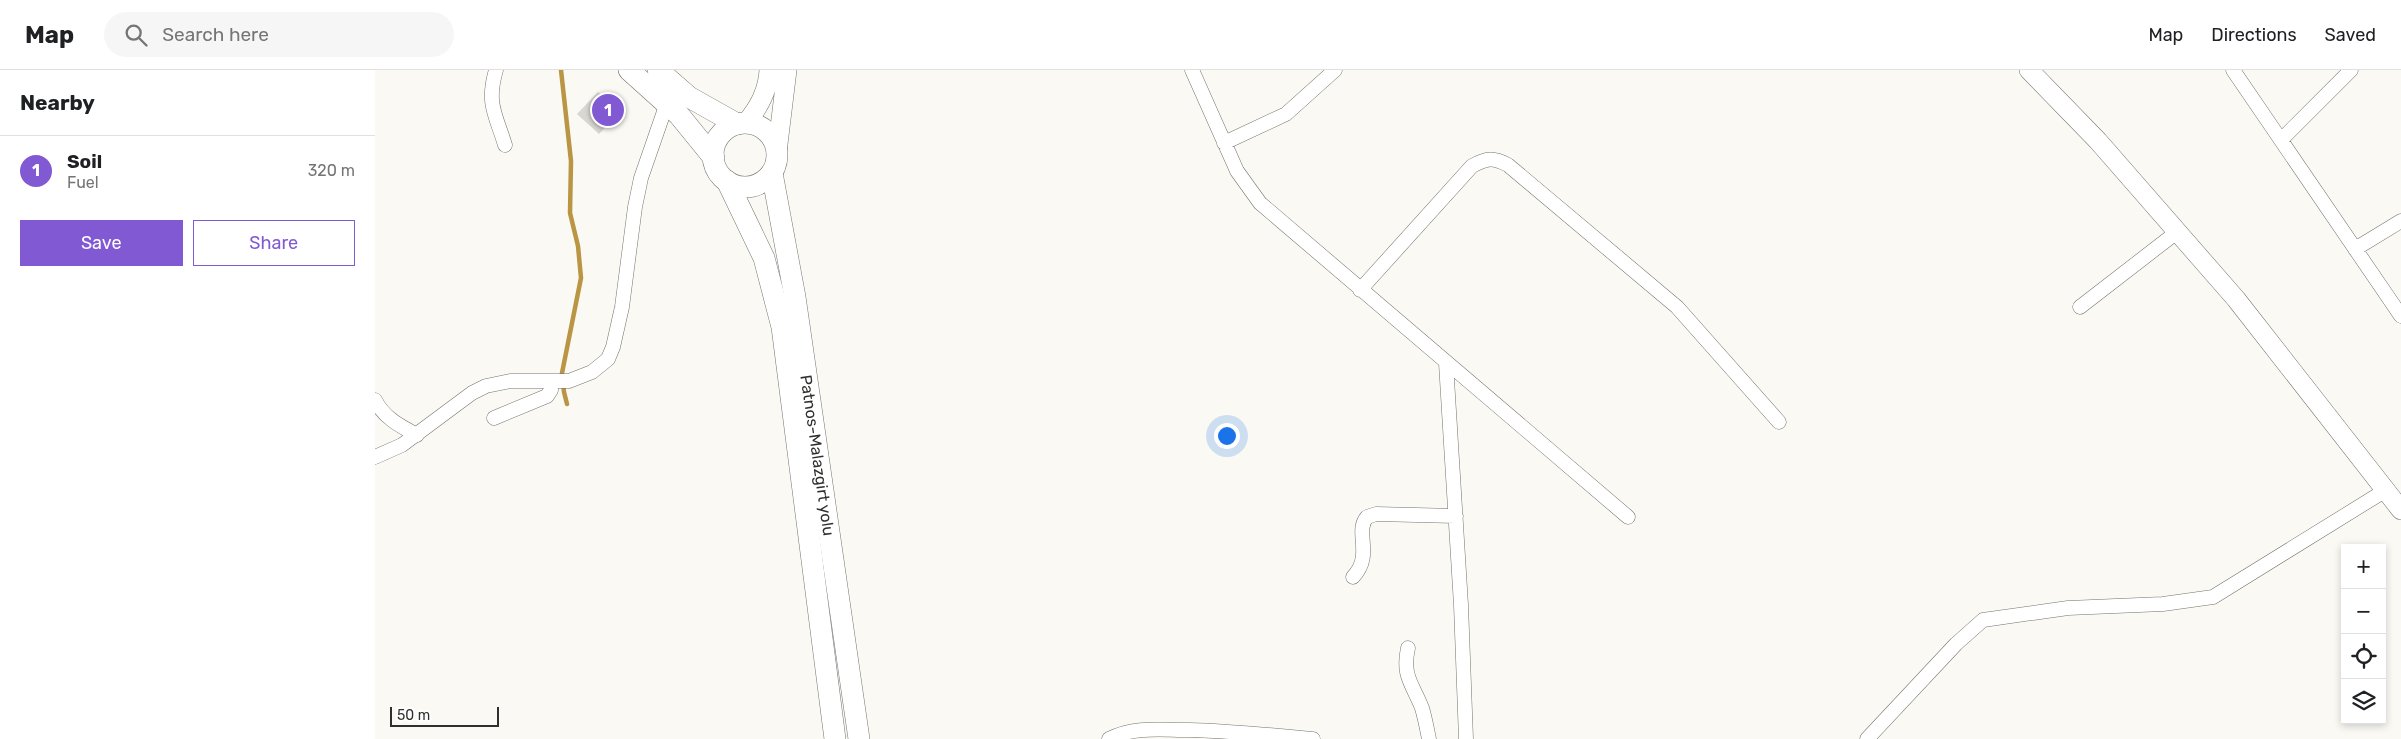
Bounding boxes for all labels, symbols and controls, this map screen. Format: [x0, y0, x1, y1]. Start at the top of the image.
search box [104, 12, 454, 57]
text: Map [25, 21, 74, 49]
icon: search [122, 21, 150, 49]
text: Search here [162, 23, 269, 46]
text: Map [2148, 24, 2183, 46]
text: Directions [2211, 24, 2297, 46]
text: Saved [2325, 24, 2376, 46]
text: Nearby [20, 90, 95, 115]
pin: 1 [592, 91, 624, 129]
text: Soil [67, 150, 102, 173]
text: 1 [32, 161, 40, 180]
text: 320 m [308, 161, 355, 180]
text: Fuel [67, 173, 99, 192]
button: Save [20, 220, 183, 266]
button: Share [193, 220, 355, 266]
street label: Patnos-Malazgirt yolu [796, 373, 838, 537]
your location [1214, 423, 1240, 449]
map controls [2341, 544, 2386, 724]
button: + [2341, 544, 2386, 589]
button: − [2341, 589, 2386, 634]
button: locate [2341, 634, 2386, 679]
button: layers [2341, 679, 2386, 724]
scale bar [390, 704, 499, 727]
text: 50 m [397, 707, 430, 724]

